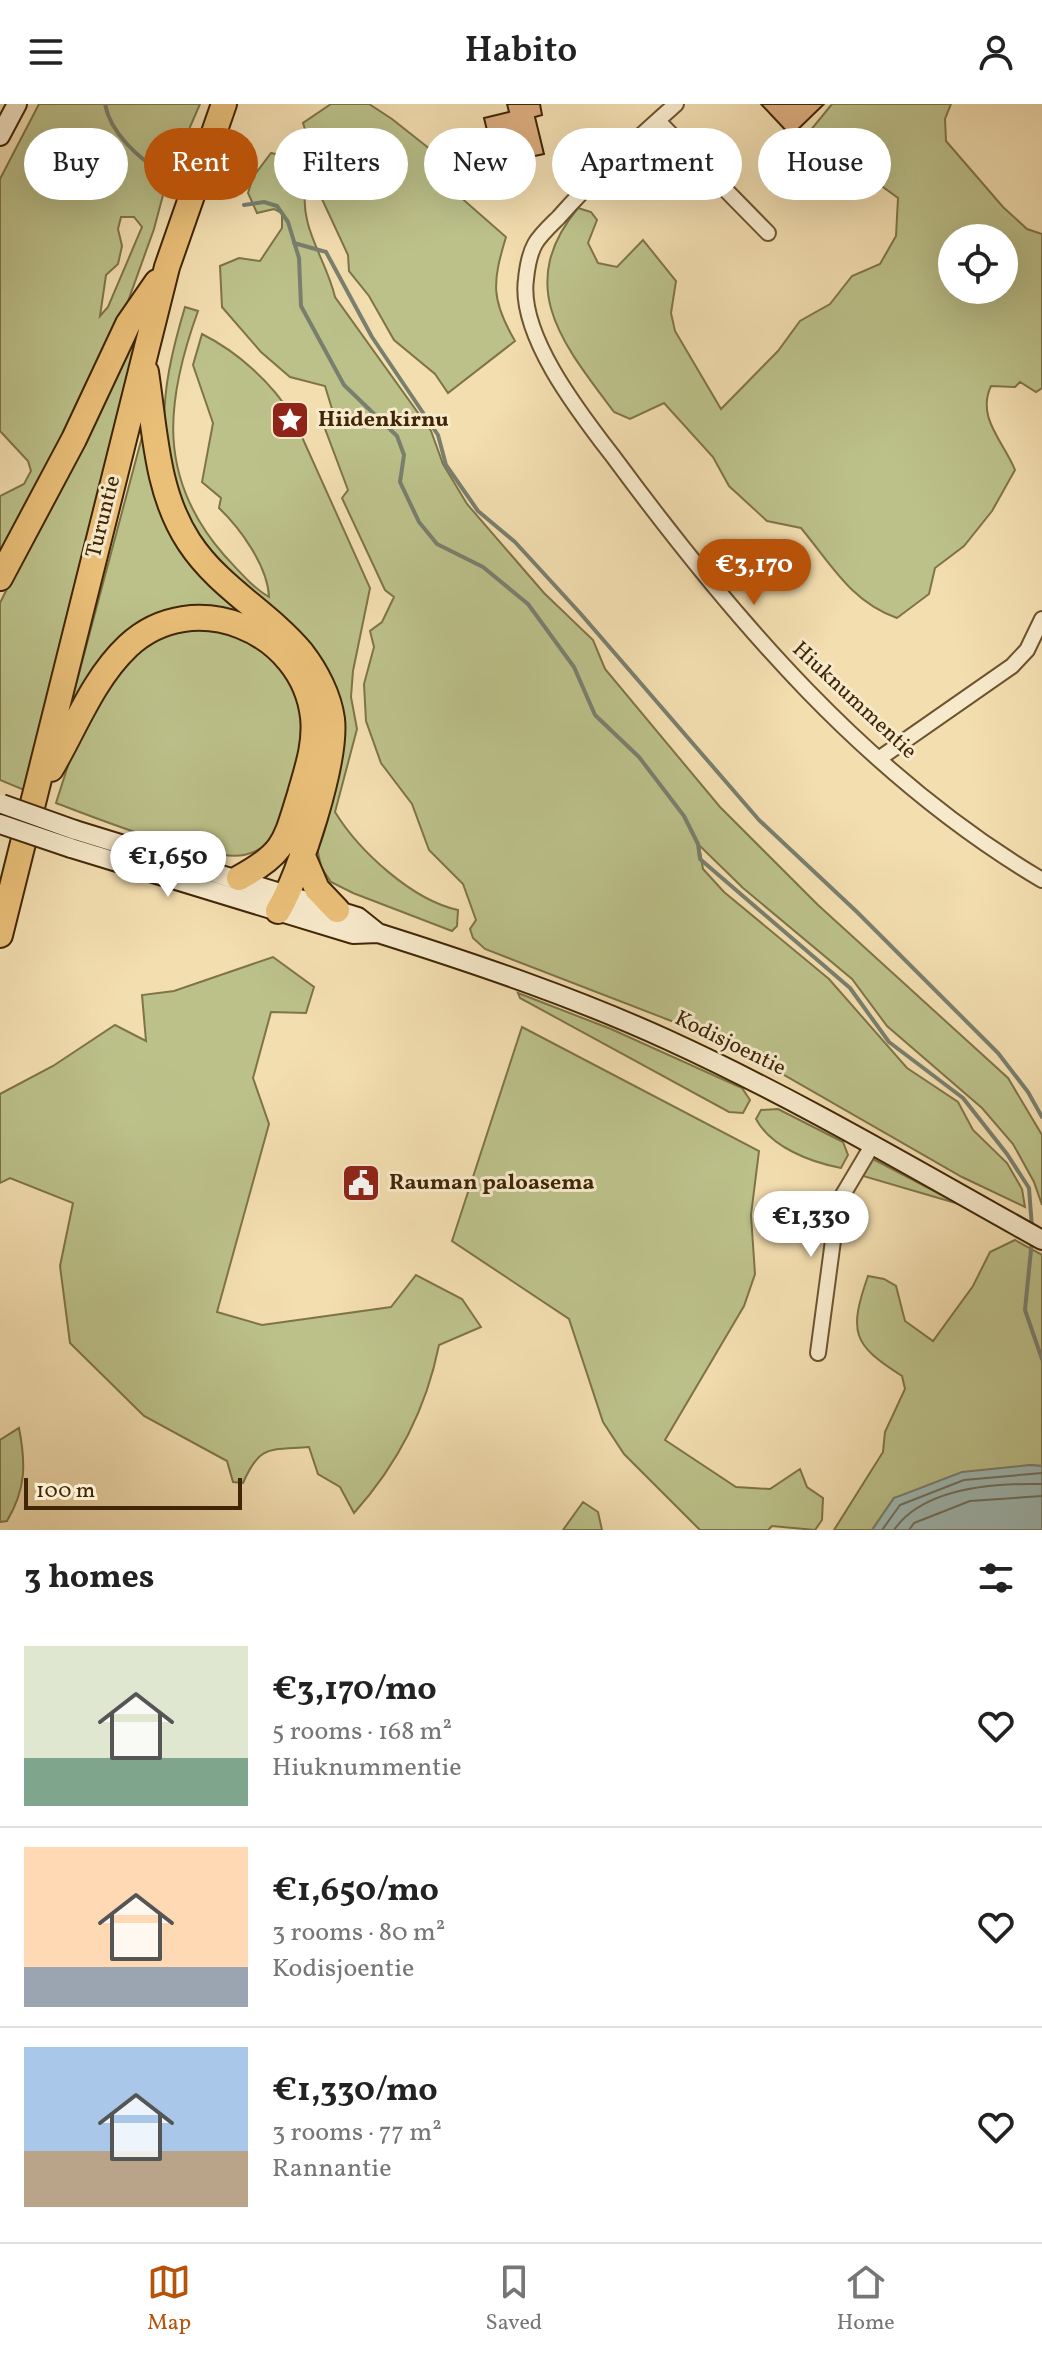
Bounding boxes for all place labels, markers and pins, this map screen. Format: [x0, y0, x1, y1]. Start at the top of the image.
place icon: Hiidenkirnu [269, 399, 311, 441]
place label: Hiidenkirnu [318, 405, 449, 436]
pin: €3,170 [689, 539, 819, 607]
pin: €1,650 [103, 831, 233, 899]
public building icon: Rauman paloasema [340, 1162, 382, 1204]
place label: Rauman paloasema [389, 1168, 595, 1199]
pin: €1,330 [746, 1191, 876, 1259]

